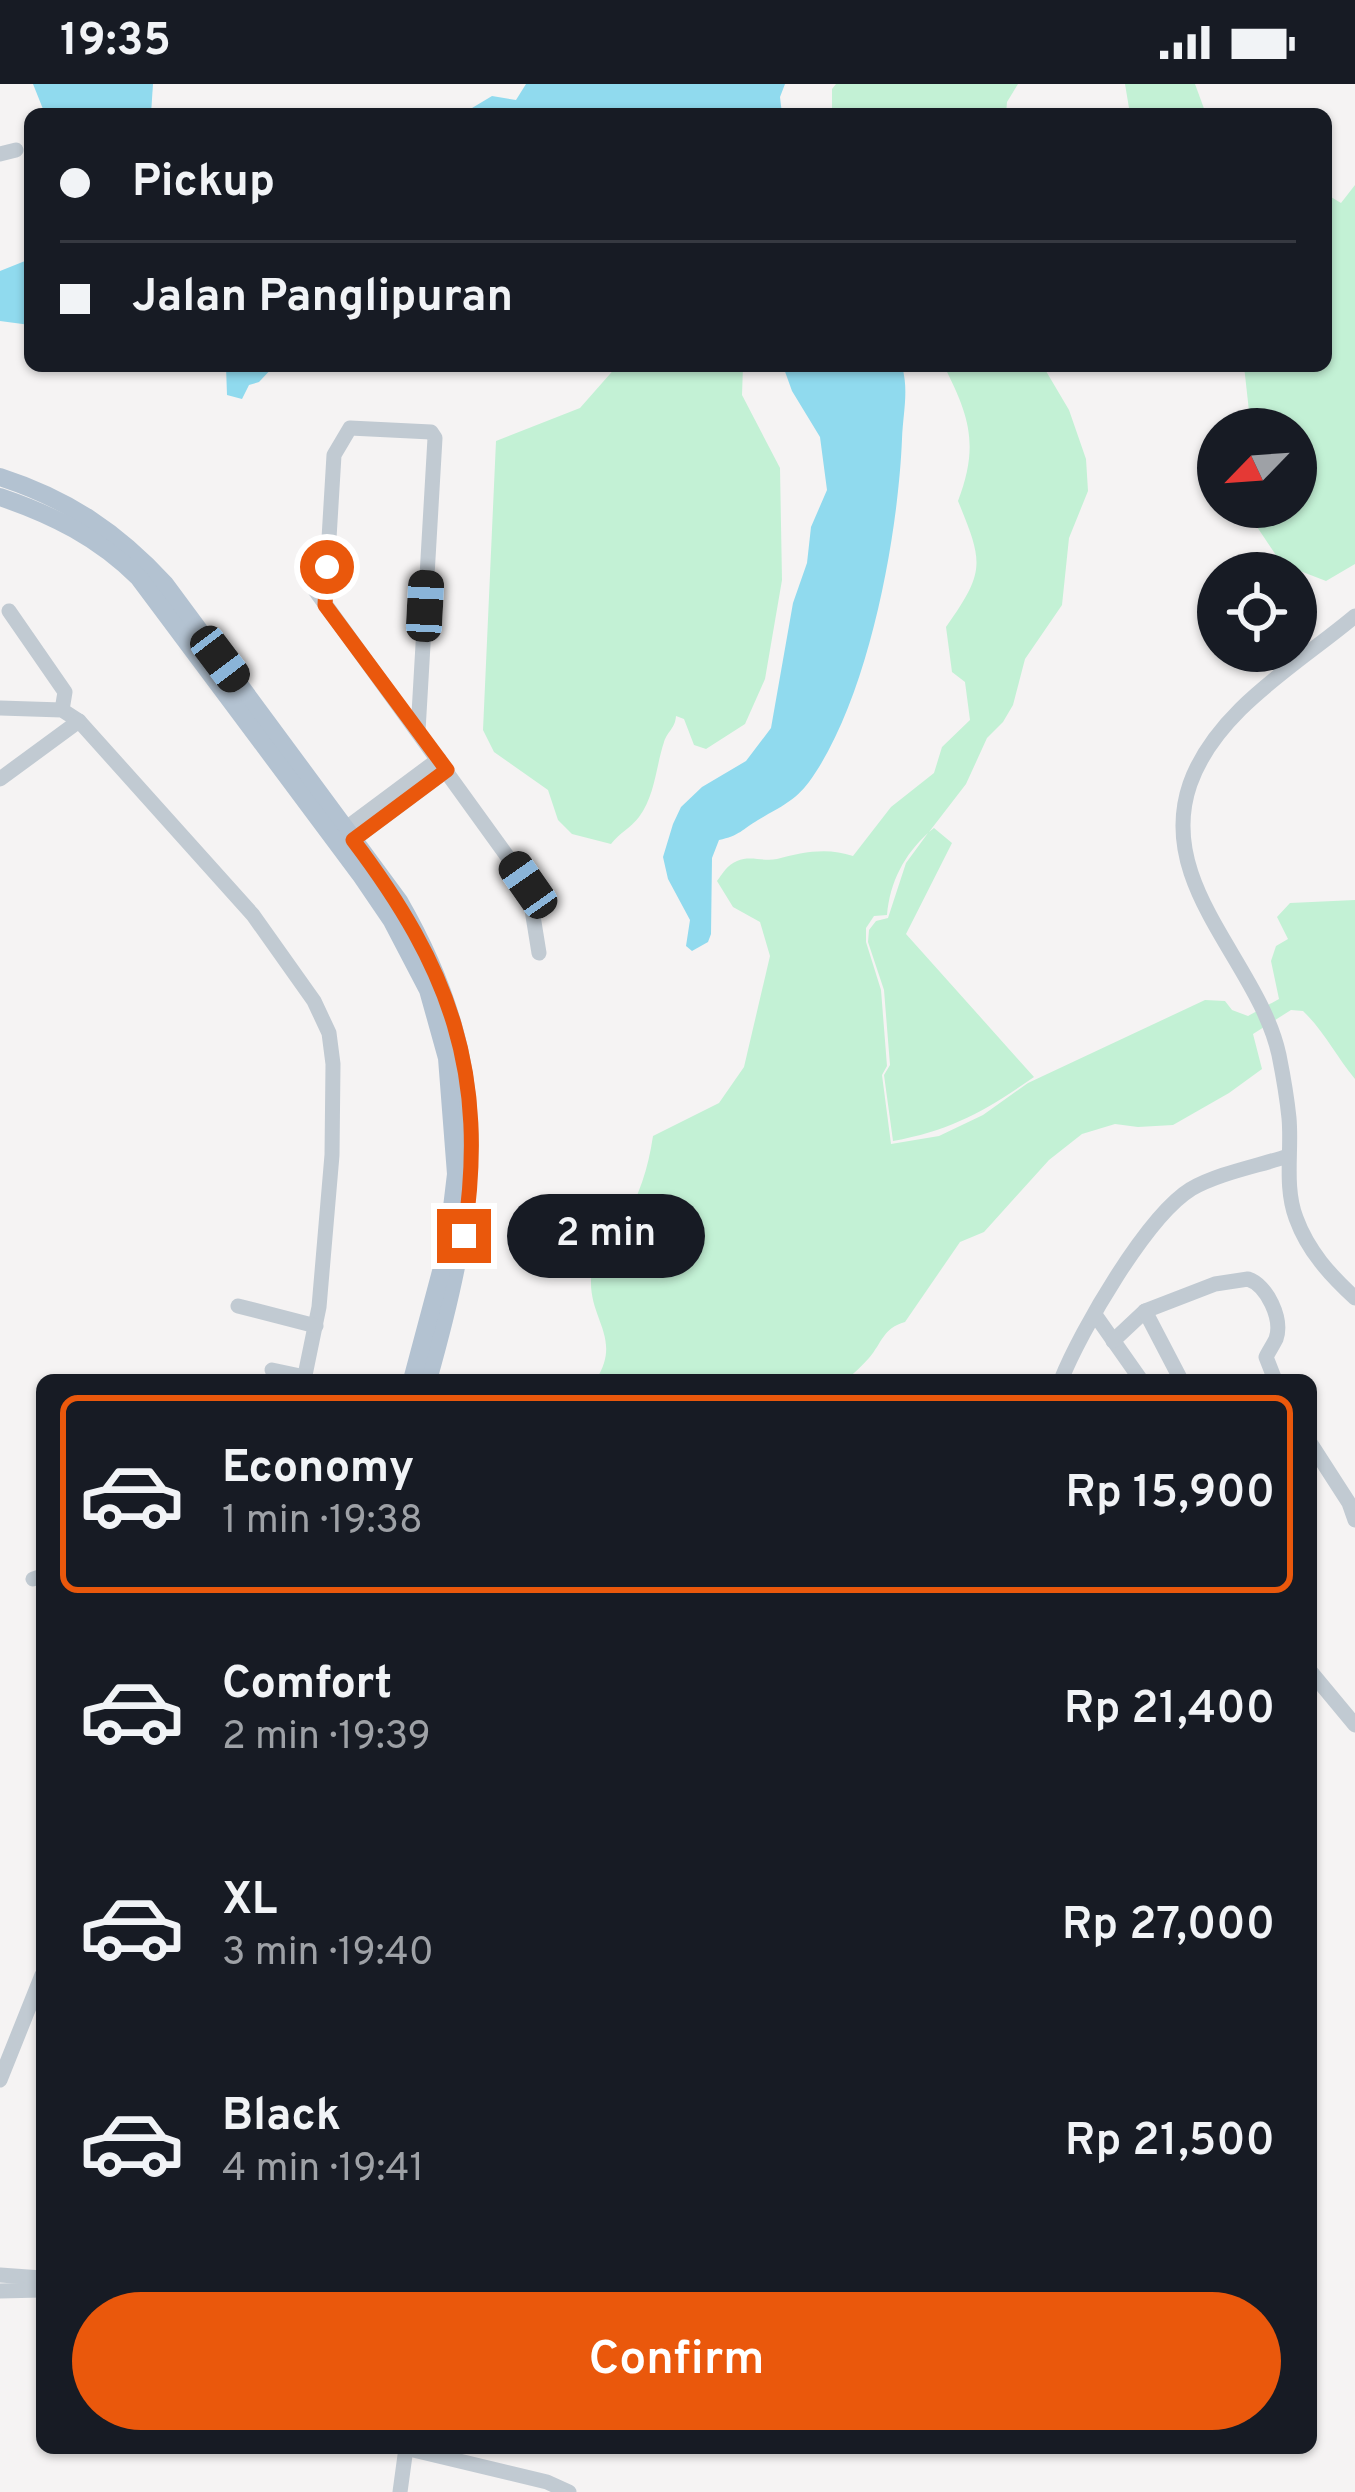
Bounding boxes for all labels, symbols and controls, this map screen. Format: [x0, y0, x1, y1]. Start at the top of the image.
text: 19:35 [60, 14, 171, 71]
text: Pickup [132, 155, 275, 212]
text: Jalan Panglipuran [132, 270, 513, 327]
north arrow [1197, 408, 1317, 528]
map controls [1197, 408, 1317, 672]
route start [300, 540, 354, 594]
button: locate [1197, 552, 1317, 672]
car [405, 569, 445, 643]
car [184, 619, 256, 699]
car [493, 845, 563, 925]
callout: 2 min [506, 1194, 704, 1278]
route end [437, 1209, 491, 1263]
text: 2 min [556, 1211, 656, 1260]
icon: car [78, 1440, 186, 1548]
text: Economy [222, 1441, 414, 1498]
text: Rp 15,900 [1065, 1466, 1275, 1523]
text: 1 min · 19:38 [222, 1498, 423, 1547]
icon: car [78, 1656, 186, 1764]
text: Comfort [222, 1657, 392, 1714]
text: Rp 21,400 [1064, 1682, 1275, 1739]
text: 2 min · 19:39 [222, 1714, 431, 1763]
icon: car [78, 1872, 186, 1980]
text: XL [222, 1873, 277, 1930]
text: Rp 27,000 [1062, 1898, 1275, 1955]
text: 3 min · 19:40 [222, 1930, 434, 1979]
icon: car [78, 2088, 186, 2196]
text: Black [222, 2089, 341, 2146]
text: Rp 21,500 [1065, 2114, 1275, 2171]
text: 4 min · 19:41 [222, 2146, 424, 2195]
button: Confirm [72, 2292, 1281, 2430]

